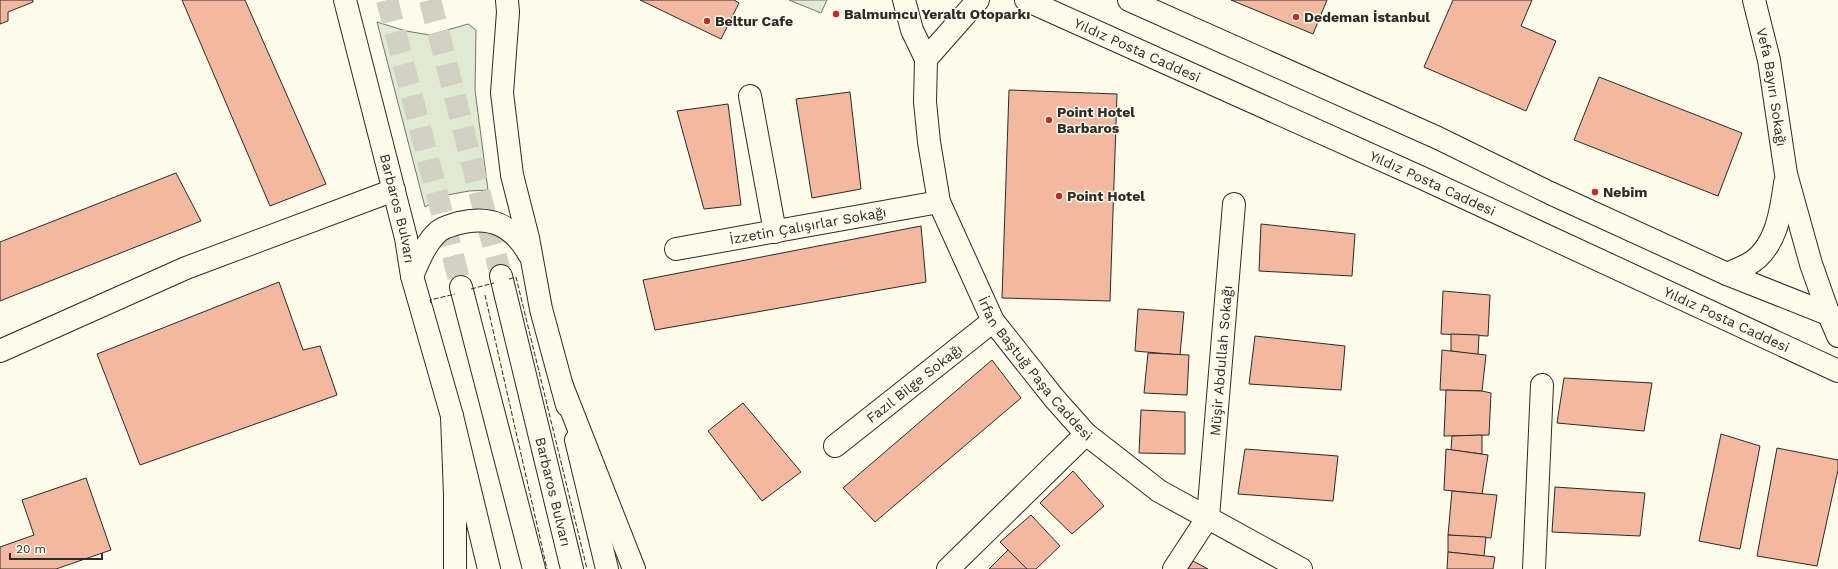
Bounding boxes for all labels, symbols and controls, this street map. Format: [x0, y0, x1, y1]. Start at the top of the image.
place label: Balmumcu Yeraltı Otoparkı [844, 6, 1030, 22]
marker: Balmumcu Yeraltı Otoparkı [831, 9, 841, 19]
place label: Dedeman İstanbul [1304, 9, 1430, 25]
marker: Dedeman İstanbul [1291, 12, 1301, 22]
place label: Beltur Cafe [715, 13, 793, 29]
street label: Yıldız Posta Caddesi [1072, 15, 1203, 85]
marker: Beltur Cafe [702, 16, 712, 26]
street label: Vefa Bayırı Sokağı [1753, 26, 1790, 147]
place label: Point Hotel Barbaros [1057, 104, 1135, 136]
marker: Point Hotel Barbaros [1044, 115, 1054, 125]
street label: Yıldız Posta Caddesi [1367, 147, 1498, 219]
street label: Barbaros Bulvarı [377, 152, 418, 264]
place label: Nebim [1603, 184, 1647, 200]
marker: Nebim [1590, 187, 1600, 197]
place label: Point Hotel [1067, 188, 1145, 204]
marker: Point Hotel [1054, 191, 1064, 201]
street label: İzzetin Çalışırlar Sokağı [728, 204, 888, 247]
street label: Yıldız Posta Caddesi [1661, 283, 1792, 355]
street label: Müşir Abdullah Sokağı [1207, 285, 1235, 437]
street label: İrfan Baştuğ Paşa Caddesi [975, 294, 1095, 444]
street label: Fazıl Bilge Sokağı [863, 341, 965, 426]
street label: Barbaros Bulvarı [532, 435, 574, 548]
scale bar [10, 535, 102, 561]
text: 20 m [16, 542, 46, 556]

